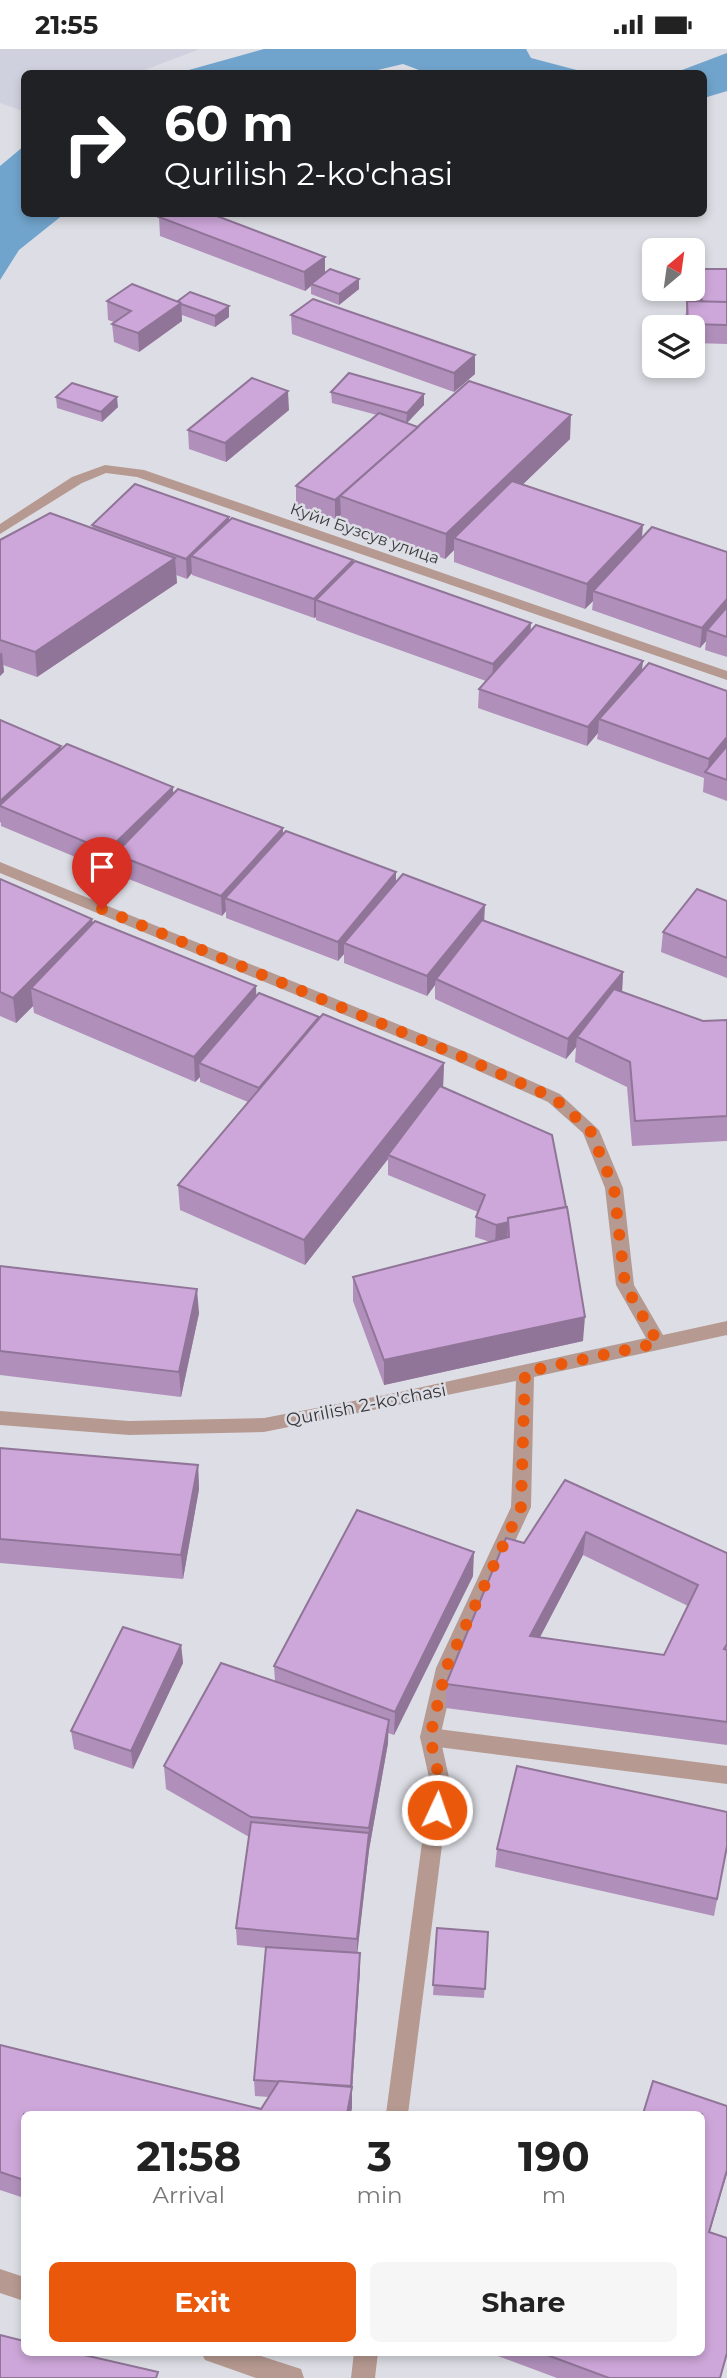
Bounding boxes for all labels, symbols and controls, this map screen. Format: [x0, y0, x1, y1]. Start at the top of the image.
text: 21:55 [35, 9, 98, 41]
text: 60 m [164, 94, 294, 153]
icon: right [49, 98, 140, 189]
text: Qurilish 2-ko'chasi [164, 154, 453, 193]
north arrow [642, 238, 705, 301]
map controls [642, 238, 705, 378]
button: layers [642, 315, 705, 378]
street label: Куйи Бузсув улица [288, 499, 442, 568]
pin [72, 837, 132, 909]
icon: arrive [83, 848, 121, 886]
street label: Qurilish 2-ko'chasi [284, 1379, 448, 1431]
position arrow [400, 1773, 474, 1847]
text: 21:58 [136, 2130, 241, 2182]
text: 3 [367, 2130, 392, 2182]
text: 190 [518, 2130, 590, 2182]
text: Arrival [152, 2181, 225, 2209]
text: min [357, 2181, 403, 2209]
text: m [542, 2181, 566, 2209]
button: Exit [49, 2262, 356, 2342]
button: Share [370, 2262, 677, 2342]

